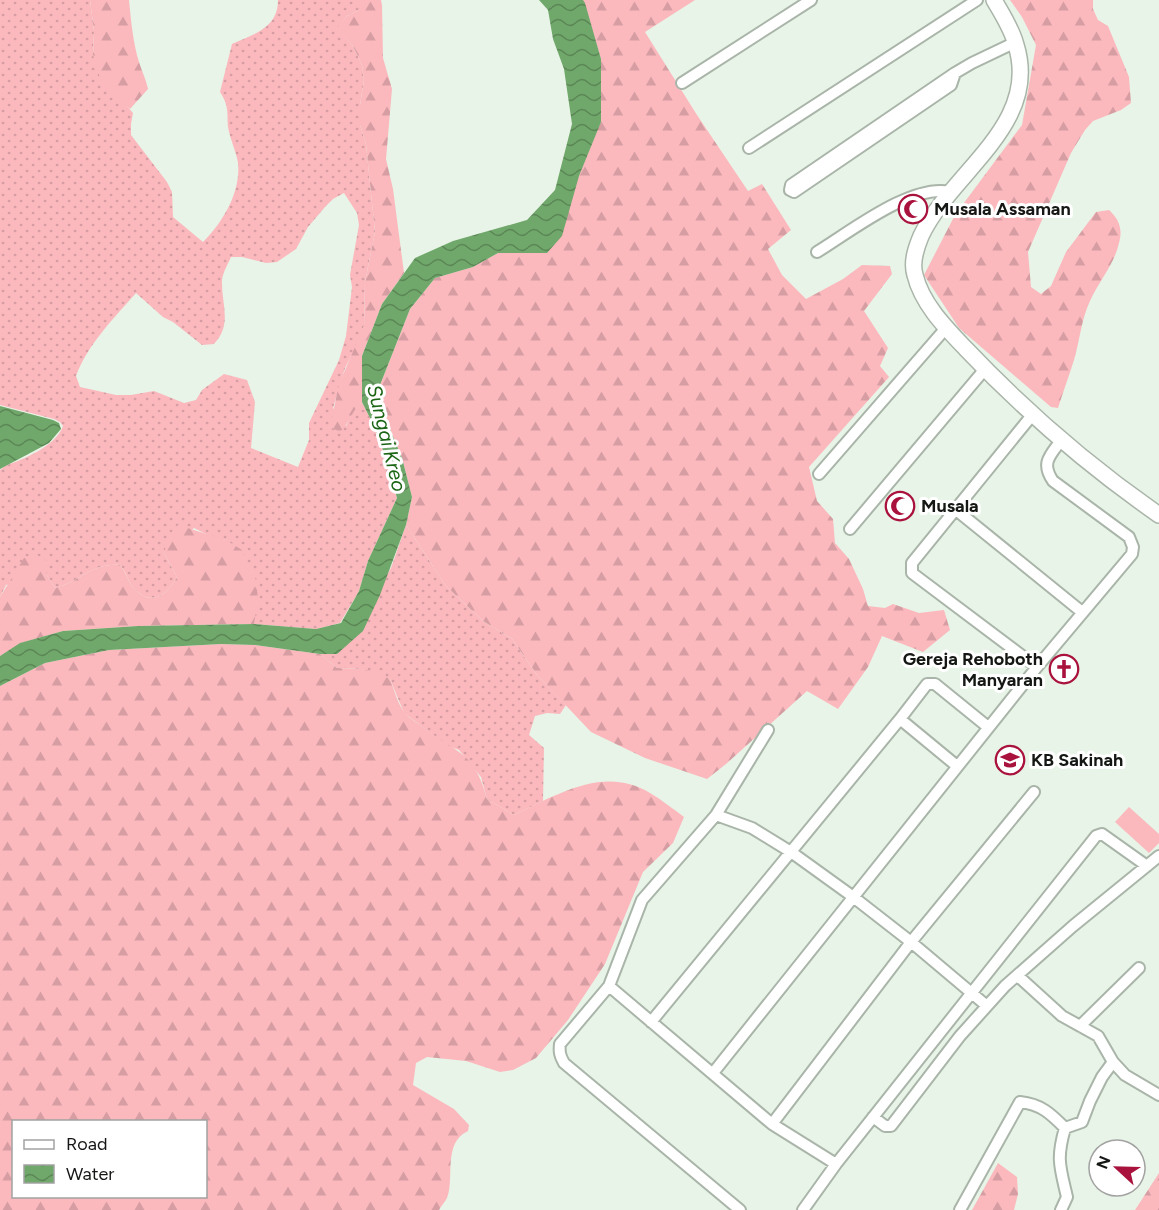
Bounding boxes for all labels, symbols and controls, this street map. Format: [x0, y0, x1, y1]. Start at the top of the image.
mosque icon: Musala Assaman [897, 193, 929, 225]
place label: Musala Assaman [934, 198, 1071, 220]
water label: Sungai Kreo [362, 382, 412, 494]
mosque icon: Musala [884, 490, 916, 522]
place label: Musala [921, 495, 979, 517]
place label: Gereja Rehoboth Manyaran [903, 648, 1043, 691]
church icon: Gereja Rehoboth Manyaran [1048, 653, 1080, 685]
school or university icon: KB Sakinah [994, 744, 1026, 776]
place label: KB Sakinah [1031, 749, 1123, 771]
legend [12, 1120, 207, 1198]
text: Road [66, 1133, 107, 1155]
north arrow [1087, 1138, 1147, 1198]
text: N [1092, 1153, 1115, 1172]
text: Water [66, 1163, 114, 1185]

